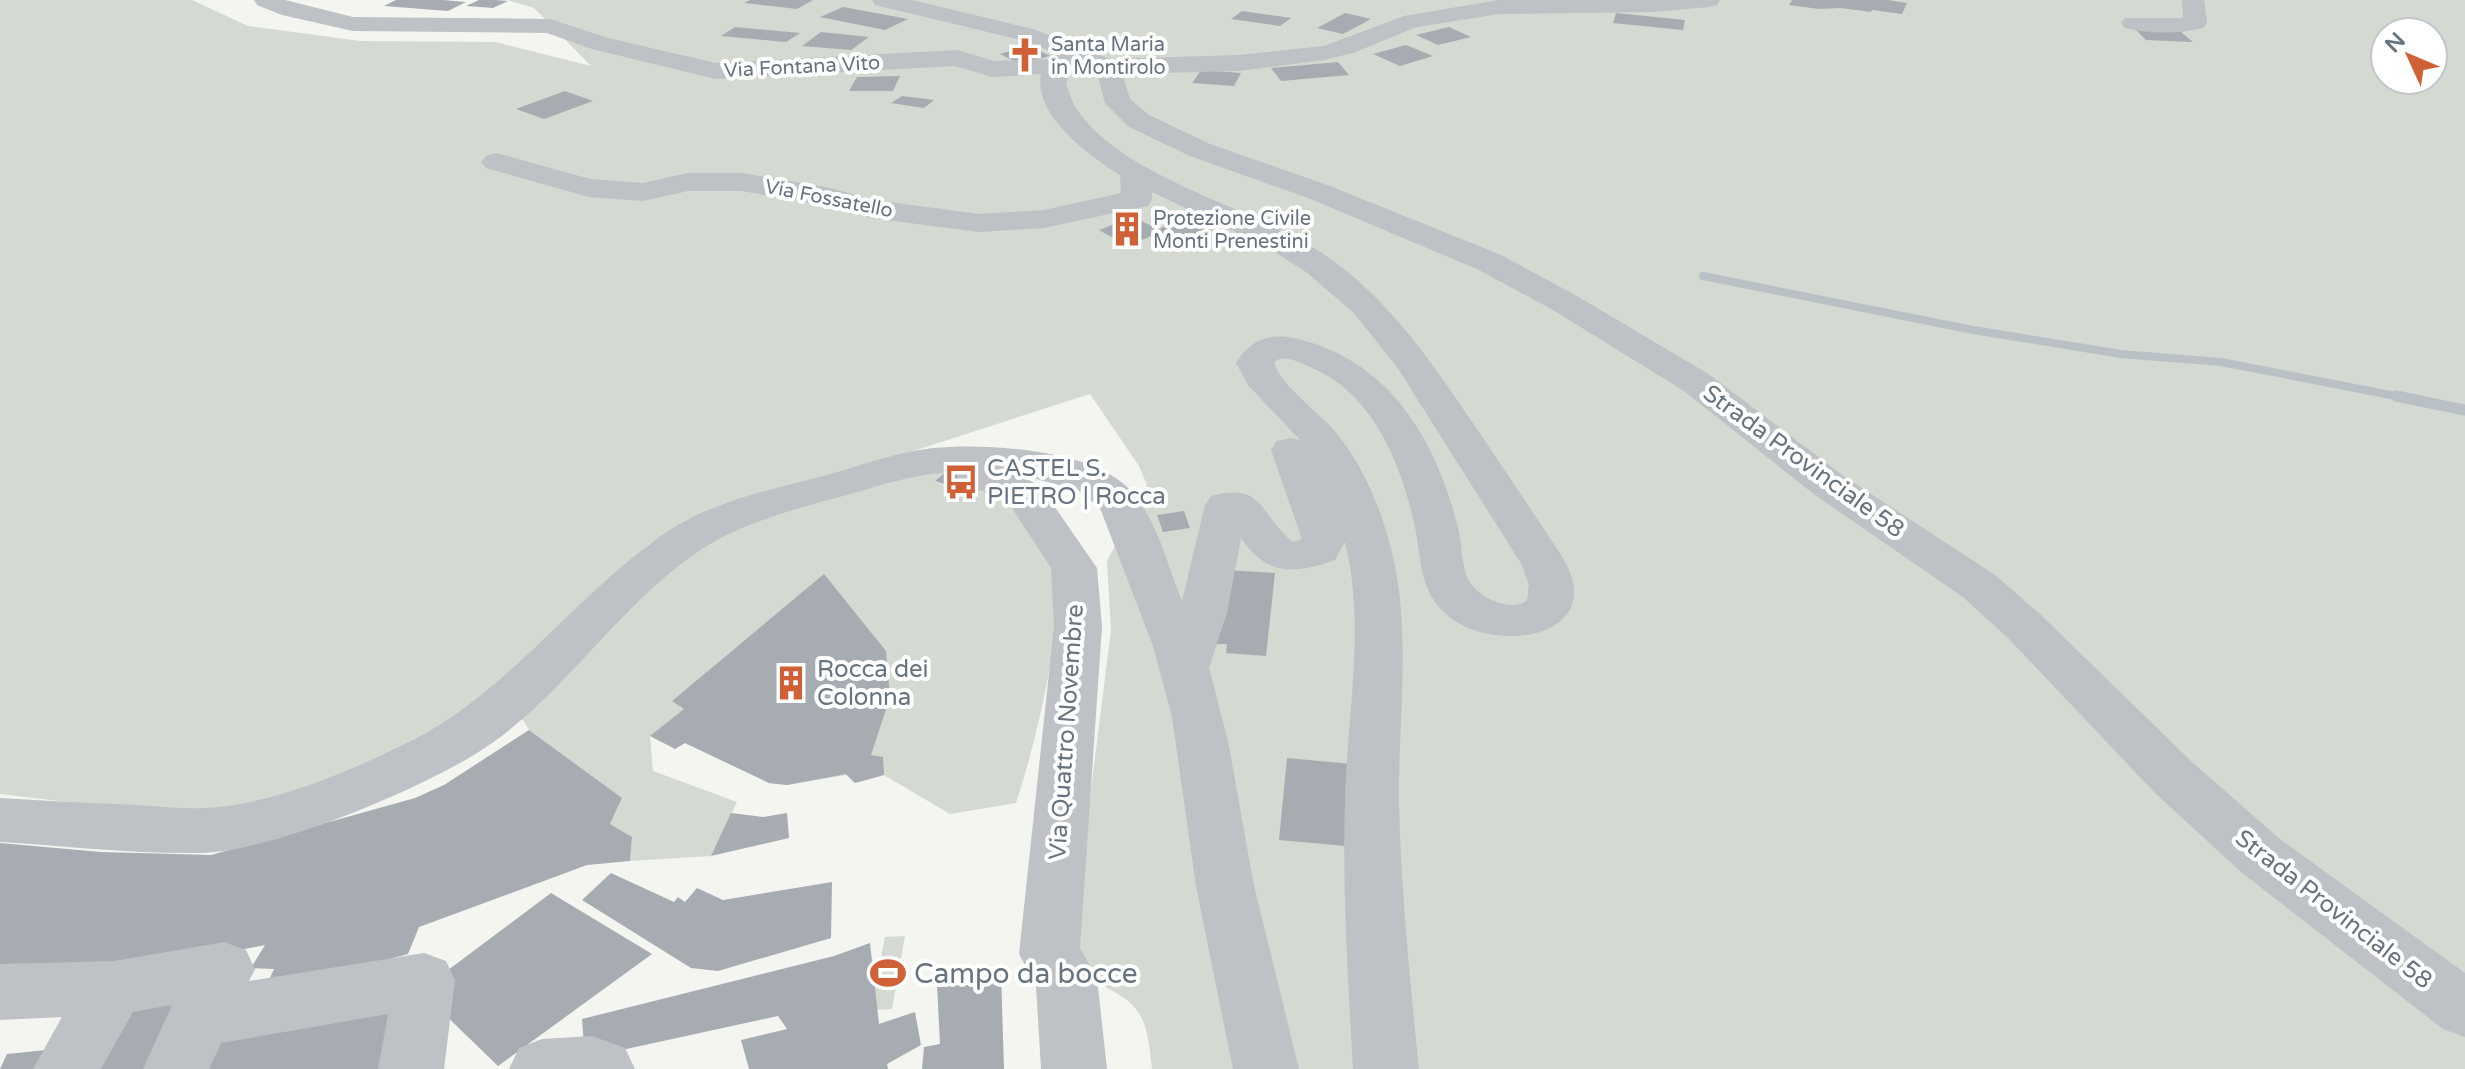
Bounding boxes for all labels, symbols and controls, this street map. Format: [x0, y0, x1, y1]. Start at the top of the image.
north arrow [2369, 16, 2449, 96]
text: N [2380, 27, 2411, 58]
place label: Santa Maria in Montirolo [1051, 33, 1166, 80]
church icon: Santa Maria in Montirolo [1006, 36, 1044, 74]
street label: Via Fontana Vito [723, 51, 881, 83]
street label: Via Fossatello [763, 175, 895, 223]
place label: Protezione Civile Monti Prenestini [1153, 207, 1311, 254]
building icon: Protezione Civile Monti Prenestini [1108, 210, 1146, 248]
street label: Strada Provinciale 58 [1697, 379, 1910, 544]
place label: CASTEL S. PIETRO | Rocca [987, 454, 1166, 511]
bus stop icon: CASTEL S. PIETRO | Rocca [942, 463, 980, 501]
street label: Via Quattro Novembre [1043, 603, 1090, 861]
place label: Rocca dei Colonna [817, 655, 929, 712]
building icon: Rocca dei Colonna [772, 664, 810, 702]
street label: Strada Provinciale 58 [2230, 824, 2438, 995]
sports icon: Campo da bocce [869, 954, 907, 992]
place label: Campo da bocce [914, 957, 1138, 991]

